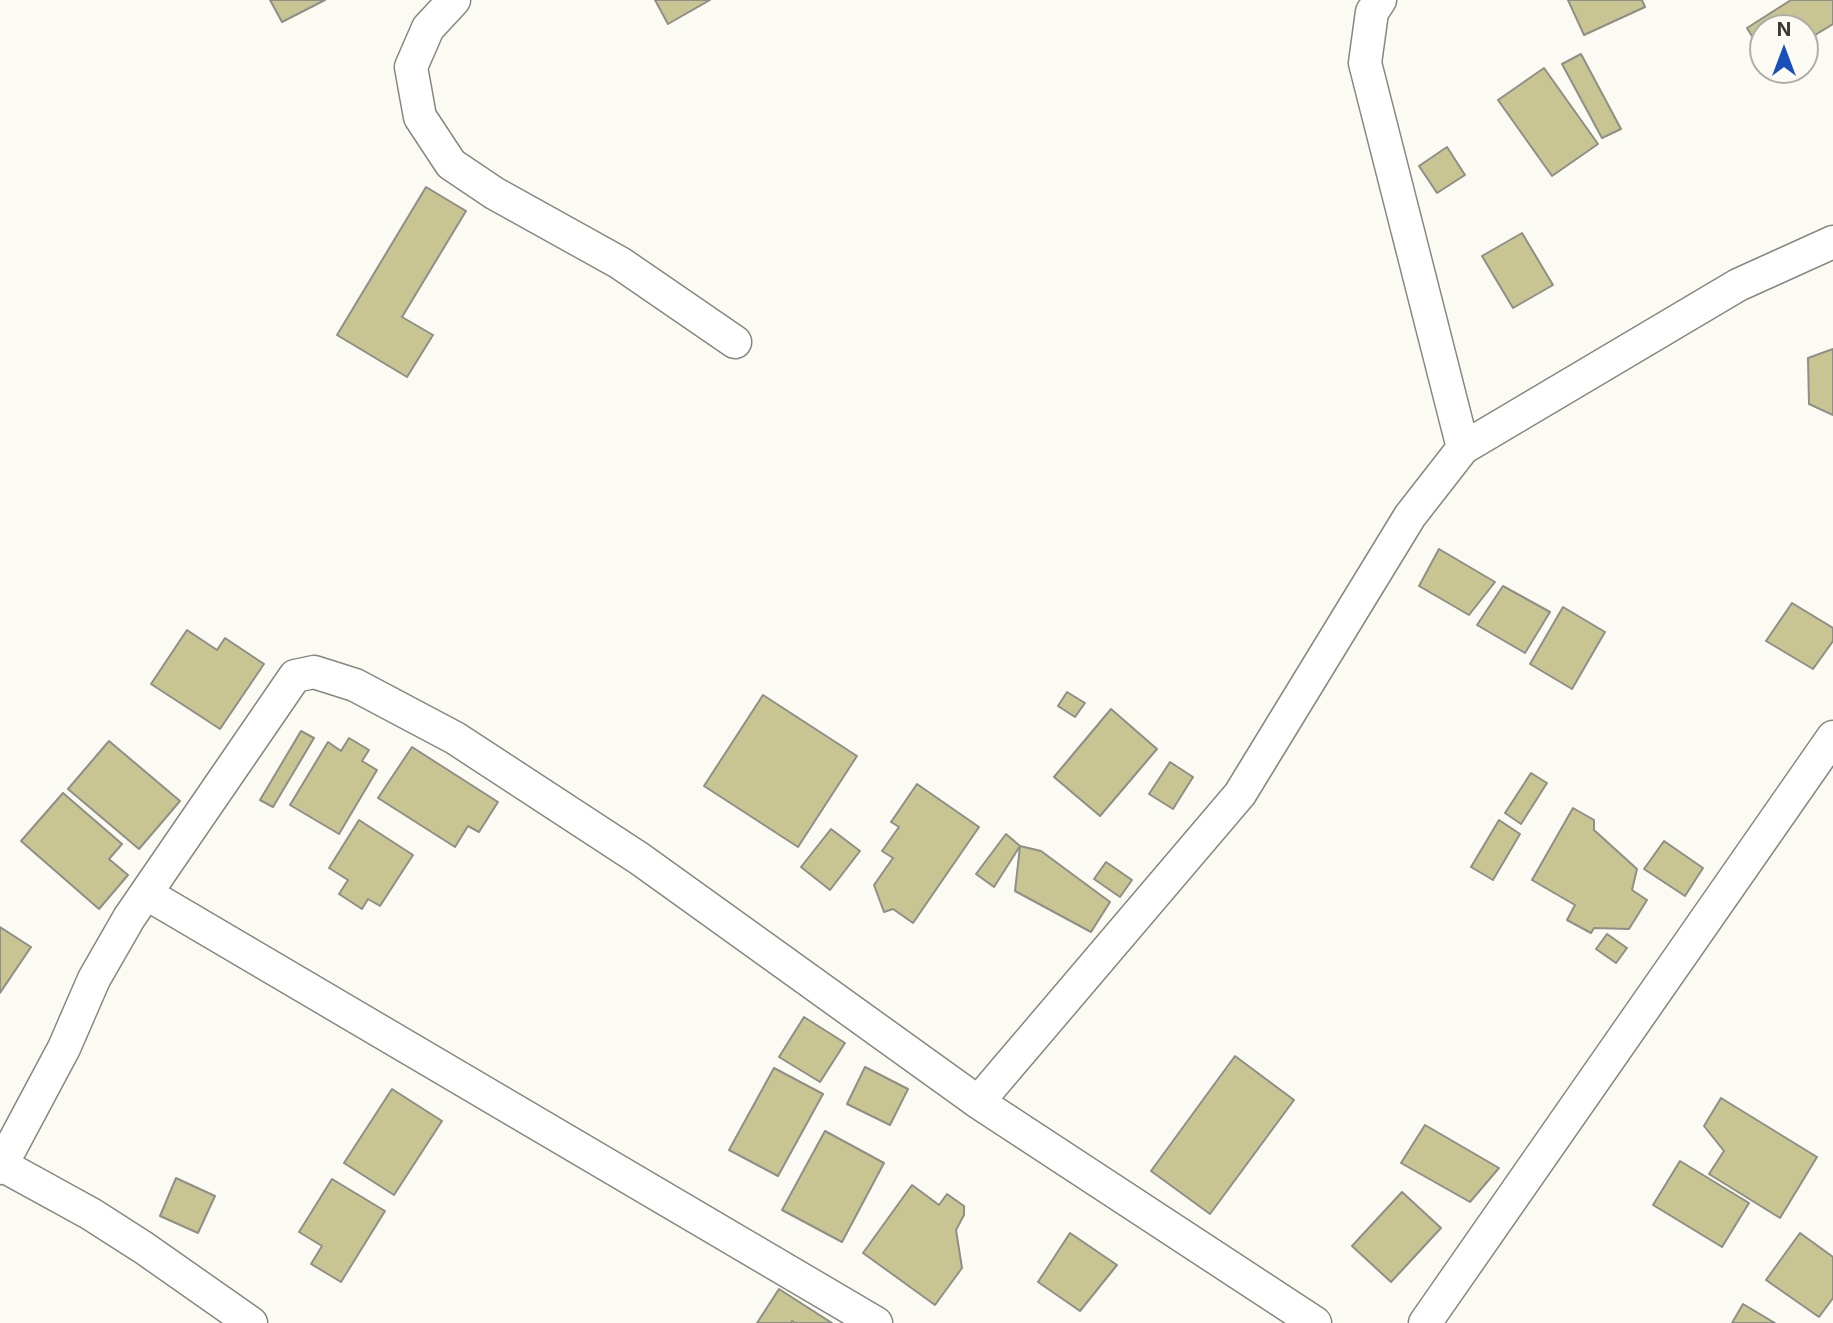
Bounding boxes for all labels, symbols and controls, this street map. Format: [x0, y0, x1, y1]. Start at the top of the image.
north arrow [1749, 14, 1819, 84]
text: N [1777, 18, 1791, 41]

